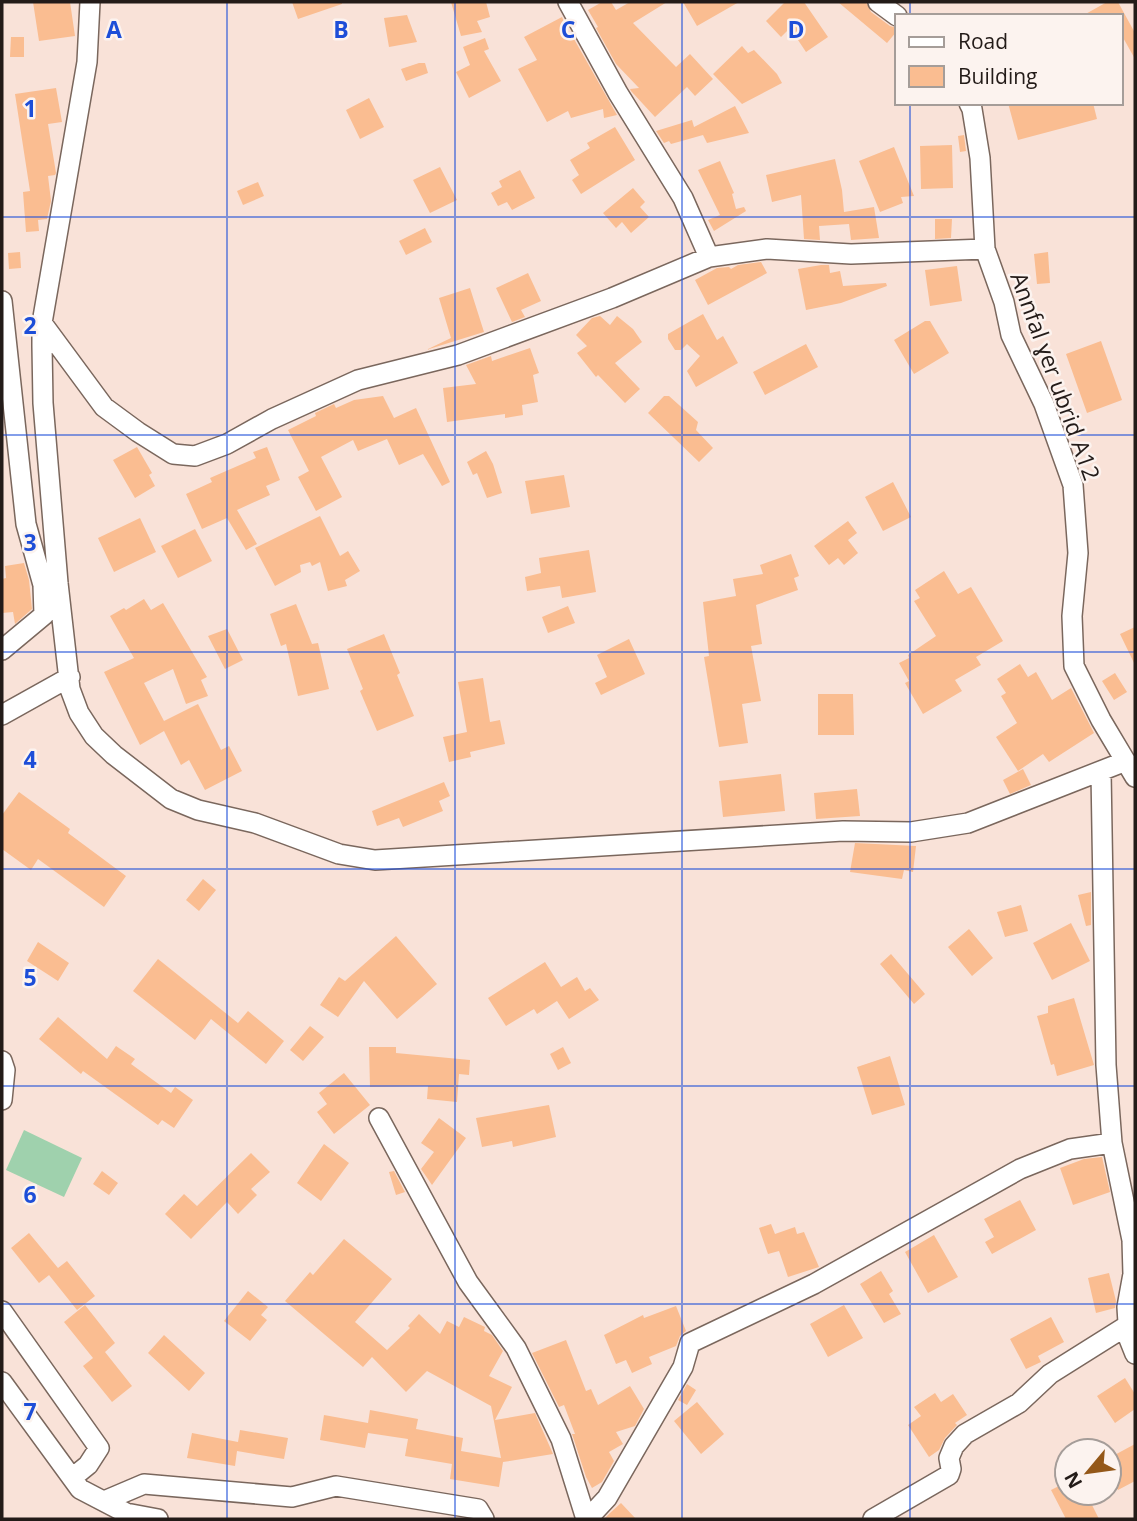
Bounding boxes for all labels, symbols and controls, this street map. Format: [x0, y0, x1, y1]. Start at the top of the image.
text: A [106, 13, 122, 45]
text: B [333, 13, 349, 45]
text: C [561, 13, 575, 45]
text: D [787, 13, 805, 45]
legend [895, 14, 1123, 105]
text: Road [958, 27, 1008, 55]
text: Building [958, 62, 1037, 90]
text: 1 [23, 92, 37, 124]
street label: Annfal ɣer ubrid A12 [1003, 268, 1109, 484]
text: 2 [23, 309, 37, 341]
text: 3 [23, 526, 37, 558]
text: 4 [23, 743, 37, 775]
text: 5 [23, 961, 37, 993]
text: 6 [23, 1178, 37, 1210]
text: 7 [23, 1395, 37, 1427]
north arrow [1053, 1437, 1123, 1507]
text: N [1058, 1467, 1088, 1493]

